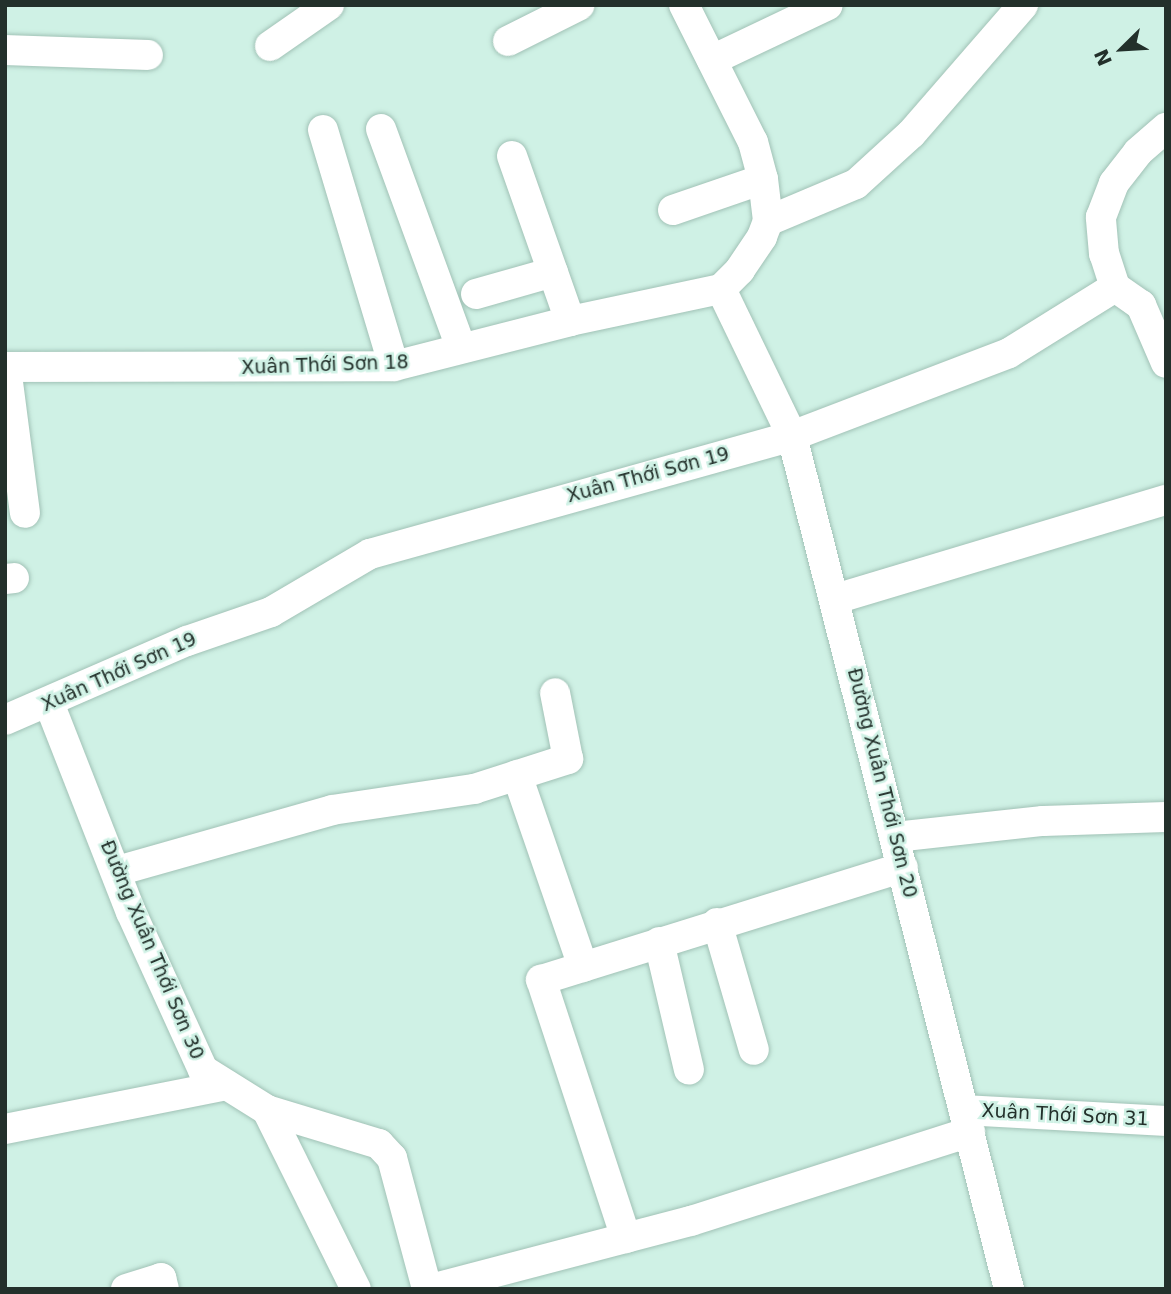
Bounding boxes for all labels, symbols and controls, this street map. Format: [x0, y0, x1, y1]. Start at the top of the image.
north arrow [1087, 14, 1157, 84]
text: N [1090, 46, 1116, 69]
street label: Xuân Thới Sơn 18 [241, 351, 409, 379]
street label: Xuân Thới Sơn 19 [564, 442, 732, 508]
street label: Xuân Thới Sơn 19 [38, 628, 200, 716]
street label: Đường Xuân Thới Sơn 20 [842, 666, 922, 900]
street label: Đường Xuân Thới Sơn 30 [95, 837, 209, 1063]
street label: Xuân Thới Sơn 31 [981, 1099, 1149, 1131]

